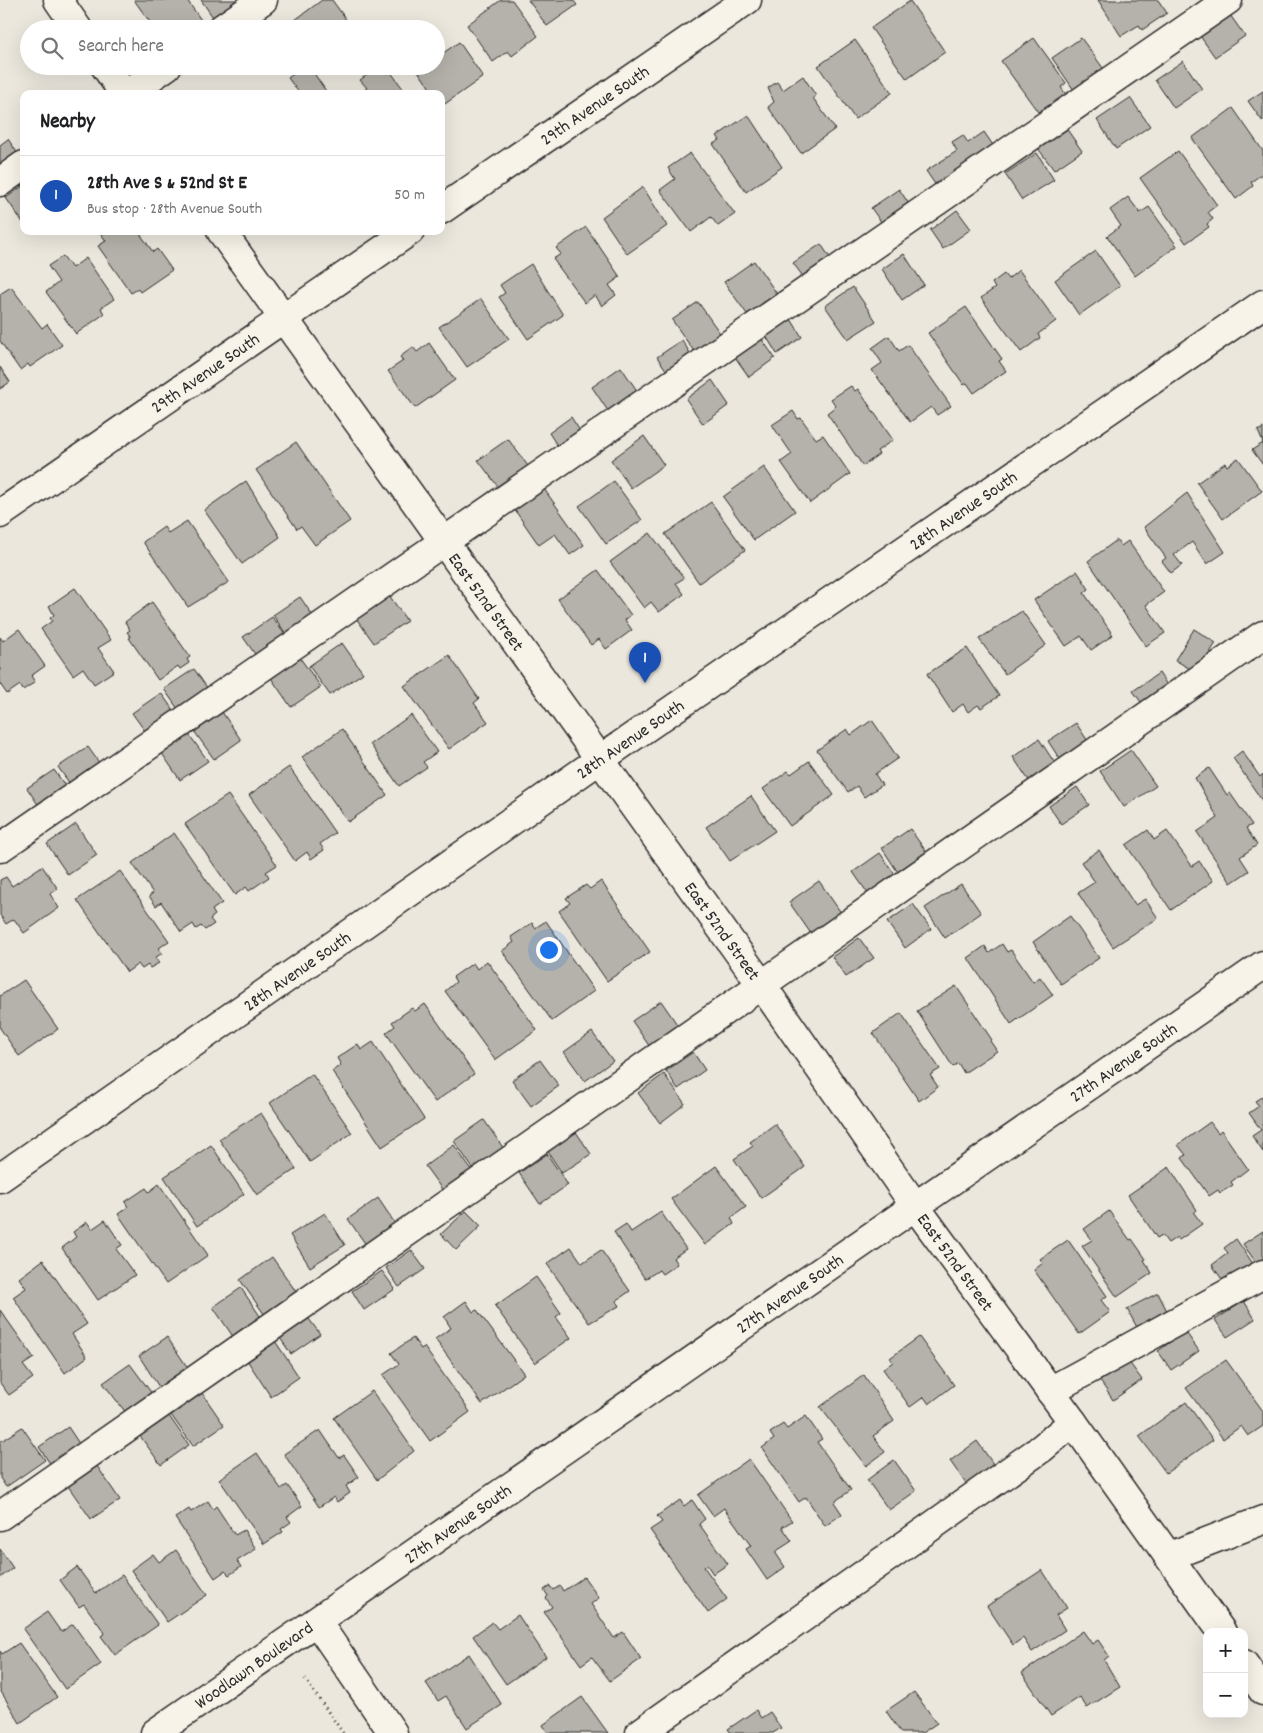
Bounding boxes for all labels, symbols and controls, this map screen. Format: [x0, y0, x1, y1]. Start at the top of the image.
search box [20, 20, 445, 75]
icon: search [38, 34, 66, 62]
text: Search here [78, 34, 164, 61]
street label: 29th Avenue South [536, 61, 655, 153]
text: Nearby [40, 108, 95, 138]
text: 28th Ave S & 52nd St E [87, 171, 247, 198]
text: 1 [54, 184, 58, 207]
text: 50 m [394, 184, 425, 207]
text: Bus stop · 28th Avenue South [87, 198, 262, 221]
street label: 29th Avenue South [147, 328, 266, 421]
street label: 28th Avenue South [905, 466, 1023, 558]
street label: East 52nd Street [441, 549, 529, 658]
pin: 1 [629, 642, 661, 683]
street label: 28th Avenue South [572, 695, 690, 787]
street label: East 52nd Street [677, 878, 765, 987]
street label: 28th Avenue South [239, 927, 357, 1019]
your location [536, 937, 562, 963]
street label: 27th Avenue South [1066, 1018, 1183, 1110]
street label: East 52nd Street [910, 1209, 998, 1318]
street label: 27th Avenue South [732, 1249, 850, 1341]
street label: 27th Avenue South [400, 1479, 518, 1572]
street label: Woodlawn Boulevard [191, 1617, 319, 1717]
map controls [1203, 1628, 1248, 1718]
button: + [1203, 1628, 1248, 1673]
button: − [1203, 1673, 1248, 1718]

